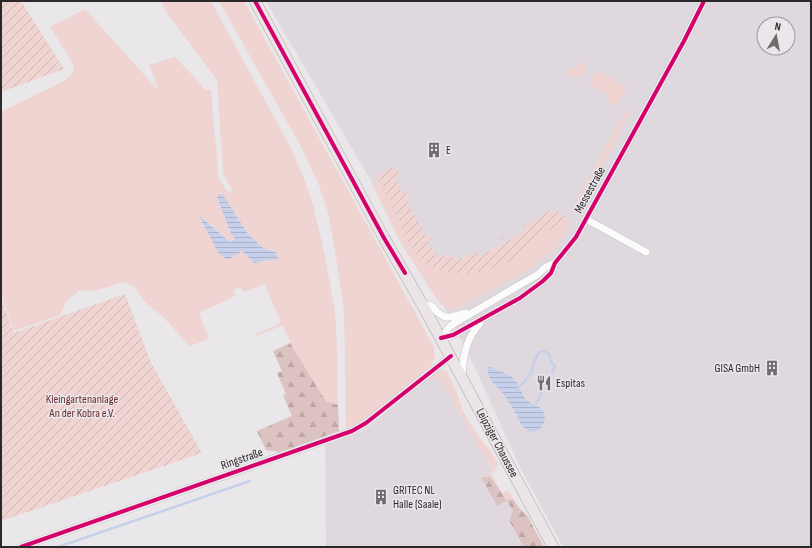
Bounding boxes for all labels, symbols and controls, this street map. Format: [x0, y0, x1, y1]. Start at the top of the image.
north arrow [756, 16, 796, 56]
text: N [774, 20, 782, 34]
building icon: E [425, 141, 443, 159]
place label: E [446, 143, 451, 158]
street label: Messestraße [571, 164, 609, 216]
building icon: GISA GmbH [763, 359, 781, 377]
place label: GISA GmbH [715, 361, 760, 376]
restaurant icon: Espitas [535, 374, 553, 392]
place label: Espitas [556, 376, 585, 391]
park label: Kleingartenanlage An der Kobra e.V. [46, 392, 118, 421]
street label: Leipziger Chaussee [472, 406, 522, 480]
street label: Ringstraße [219, 445, 265, 473]
place label: GRITEC NL Halle (Saale) [393, 483, 442, 512]
building icon: GRITEC NL Halle (Saale) [372, 488, 390, 506]

